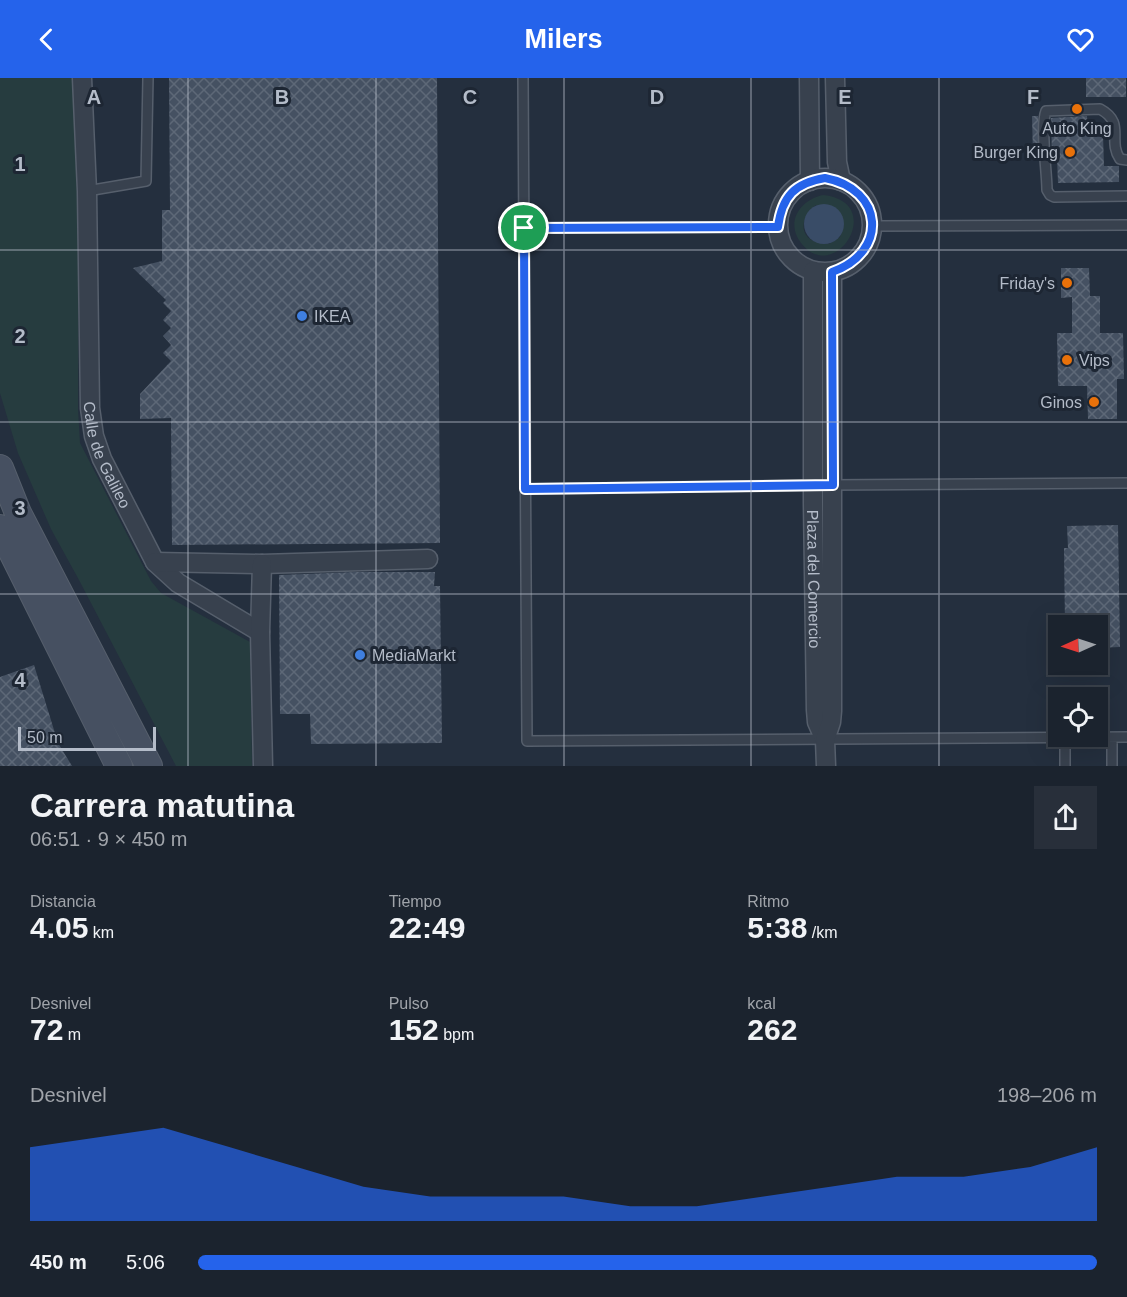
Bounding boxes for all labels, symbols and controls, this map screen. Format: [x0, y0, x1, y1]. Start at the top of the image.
icon: back [30, 23, 63, 56]
icon: heart [1064, 23, 1097, 56]
text: Milers [524, 24, 603, 54]
text: A [87, 86, 101, 108]
text: B [275, 86, 289, 108]
text: C [463, 86, 477, 108]
text: D [650, 86, 664, 108]
text: E [838, 86, 852, 108]
text: F [1027, 86, 1039, 108]
marker: Auto King [1070, 102, 1084, 116]
place label: Auto King [1042, 120, 1112, 137]
place label: Burger King [974, 144, 1058, 161]
marker: Burger King [1063, 145, 1077, 159]
text: 1 [14, 153, 26, 175]
pin [498, 202, 549, 253]
icon: arrive [507, 211, 540, 244]
place label: Friday's [999, 275, 1055, 292]
marker: Friday's [1060, 276, 1074, 290]
place label: IKEA [314, 308, 351, 325]
marker: IKEA [295, 309, 309, 323]
text: 2 [14, 325, 26, 347]
place label: Vips [1079, 352, 1110, 369]
marker: Vips [1060, 353, 1074, 367]
place label: Ginos [1040, 394, 1082, 411]
marker: Ginos [1087, 395, 1101, 409]
street label: Calle de Galileo [81, 401, 134, 511]
text: 3 [14, 497, 26, 519]
street label: Plaza del Comercio [805, 509, 824, 649]
north arrow [1048, 615, 1108, 675]
map controls [1048, 615, 1108, 747]
place label: MediaMarkt [372, 647, 456, 664]
marker: MediaMarkt [353, 648, 367, 662]
text: 4 [14, 669, 26, 691]
button: locate [1048, 687, 1108, 747]
scale bar [18, 724, 156, 752]
text: 50 m [27, 729, 63, 746]
button: share [1034, 786, 1097, 849]
text: Carrera matutina [30, 787, 294, 824]
text: 06:51 · 9 × 450 m [30, 828, 187, 850]
text: Distancia [30, 893, 96, 910]
text: Tiempo [389, 893, 441, 910]
text: Ritmo [747, 893, 789, 910]
text: 4.05 [30, 911, 88, 944]
text: 22:49 [389, 911, 465, 944]
text: 5:38 [747, 911, 807, 944]
text: km [88, 924, 114, 941]
text: /km [807, 924, 838, 941]
text: Desnivel [30, 995, 91, 1012]
text: Pulso [389, 995, 429, 1012]
text: kcal [747, 995, 776, 1012]
text: 72 [30, 1013, 63, 1046]
text: 152 [389, 1013, 439, 1046]
text: 262 [747, 1013, 797, 1046]
text: m [63, 1026, 81, 1043]
text: bpm [439, 1026, 474, 1043]
text: Desnivel [30, 1084, 107, 1106]
text: 198–206 m [997, 1084, 1097, 1106]
text: 450 m [30, 1251, 87, 1273]
text: 5:06 [126, 1251, 165, 1273]

